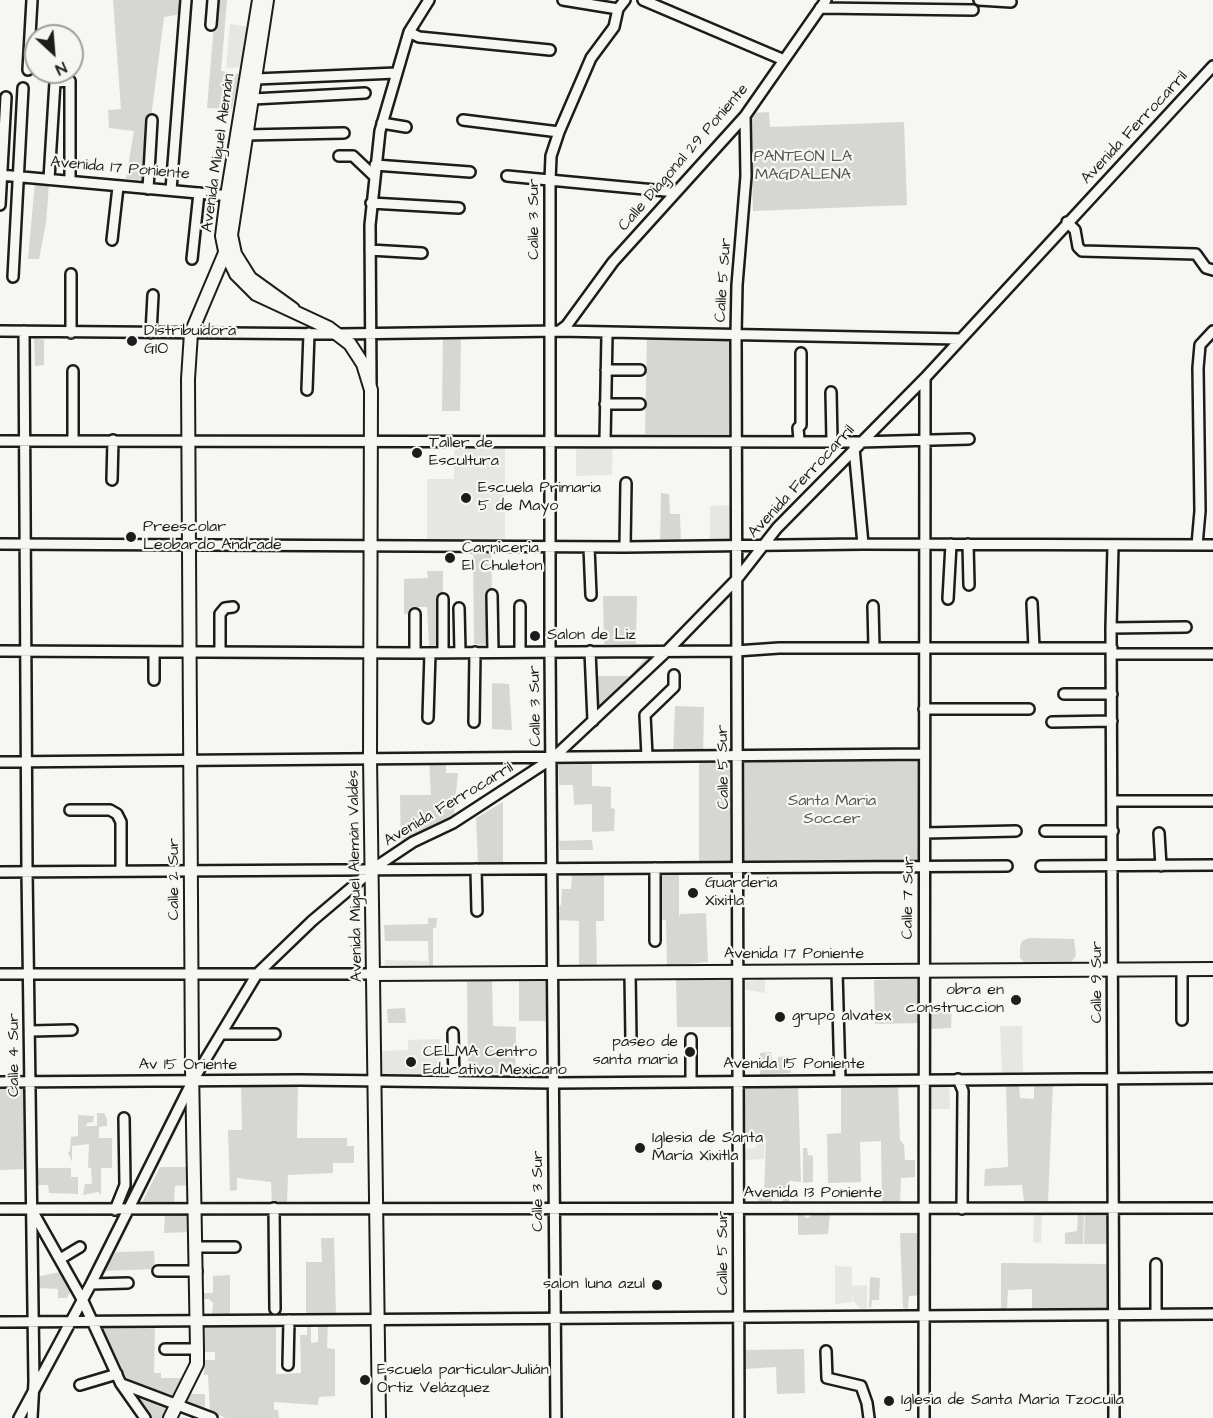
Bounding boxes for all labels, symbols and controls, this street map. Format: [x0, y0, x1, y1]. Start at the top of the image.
north arrow [24, 24, 84, 84]
text: N [52, 56, 70, 80]
street label: Avenida Ferrocarril [1078, 67, 1192, 189]
street label: Avenida Miguel Alemán [198, 72, 240, 234]
street label: Calle Diagonal 29 Poniente [615, 80, 753, 236]
park label: PANTEÓN LA MAGDALENA [754, 148, 852, 186]
street label: Avenida 17 Poniente [49, 153, 191, 185]
street label: Calle 3 Sur [525, 178, 545, 260]
street label: Calle 5 Sur [711, 237, 737, 323]
place label: Distribuidora GIO [144, 322, 236, 360]
marker: Distribuidora GIO [125, 334, 139, 348]
street label: Avenida Ferrocarril [745, 421, 859, 543]
place label: Taller de Escultura [429, 434, 499, 472]
marker: Taller de Escultura [410, 446, 424, 460]
place label: Escuela Primaria 5 de Mayo [478, 479, 601, 517]
marker: Escuela Primaria 5 de Mayo [459, 491, 473, 505]
place label: Preescolar Leobardo Andrade [143, 518, 282, 556]
marker: Preescolar Leobardo Andrade [124, 530, 138, 544]
place label: Carniceria El Chuleton [462, 539, 542, 577]
marker: Carniceria El Chuleton [443, 551, 457, 565]
place label: Salon de Liz [547, 626, 636, 646]
marker: Salon de Liz [528, 629, 542, 643]
street label: Calle 3 Sur [526, 665, 546, 747]
street label: Calle 5 Sur [714, 725, 734, 809]
street label: Avenida Ferrocarril [381, 759, 517, 851]
street label: Avenida Miguel Alemán Valdés [345, 770, 367, 982]
park label: Santa Maria Soccer [788, 792, 876, 830]
street label: Calle 2 Sur [165, 838, 185, 920]
street label: Calle 7 Sur [899, 856, 919, 940]
place label: Guarderia Xixitla [705, 874, 777, 912]
marker: Guarderia Xixitla [686, 886, 700, 900]
street label: Calle 9 Sur [1088, 941, 1108, 1023]
street label: Avenida 17 Poniente [724, 945, 864, 965]
place label: obra en construccion [906, 981, 1004, 1019]
marker: obra en construccion [1009, 993, 1023, 1007]
place label: grupo alvatex [792, 1007, 891, 1027]
marker: grupo alvatex [773, 1010, 787, 1024]
street label: Calle 4 Sur [5, 1013, 25, 1097]
place label: paseo de santa maria [593, 1033, 678, 1071]
place label: CELMA Centro Educativo Mexicano [423, 1043, 567, 1081]
marker: paseo de santa maria [683, 1045, 697, 1059]
marker: CELMA Centro Educativo Mexicano [404, 1055, 418, 1069]
street label: Avenida 15 Poniente [723, 1055, 865, 1075]
street label: Av 15 Oriente [139, 1056, 237, 1076]
place label: Iglesia de Santa María Xixitla [652, 1129, 763, 1167]
marker: Iglesia de Santa María Xixitla [633, 1141, 647, 1155]
street label: Calle 3 Sur [529, 1150, 549, 1232]
street label: Avenida 13 Poniente [744, 1184, 882, 1204]
street label: Calle 5 Sur [714, 1211, 734, 1295]
place label: salon luna azul [543, 1275, 645, 1295]
marker: salon luna azul [650, 1278, 664, 1292]
place label: Escuela particularJulián Ortiz Velázquez [377, 1361, 549, 1399]
marker: Escuela particularJulián Ortiz Velázquez [358, 1373, 372, 1387]
place label: Iglesia de Santa Maria Tzocuila [901, 1391, 1124, 1411]
marker: Iglesia de Santa Maria Tzocuila [882, 1394, 896, 1408]

